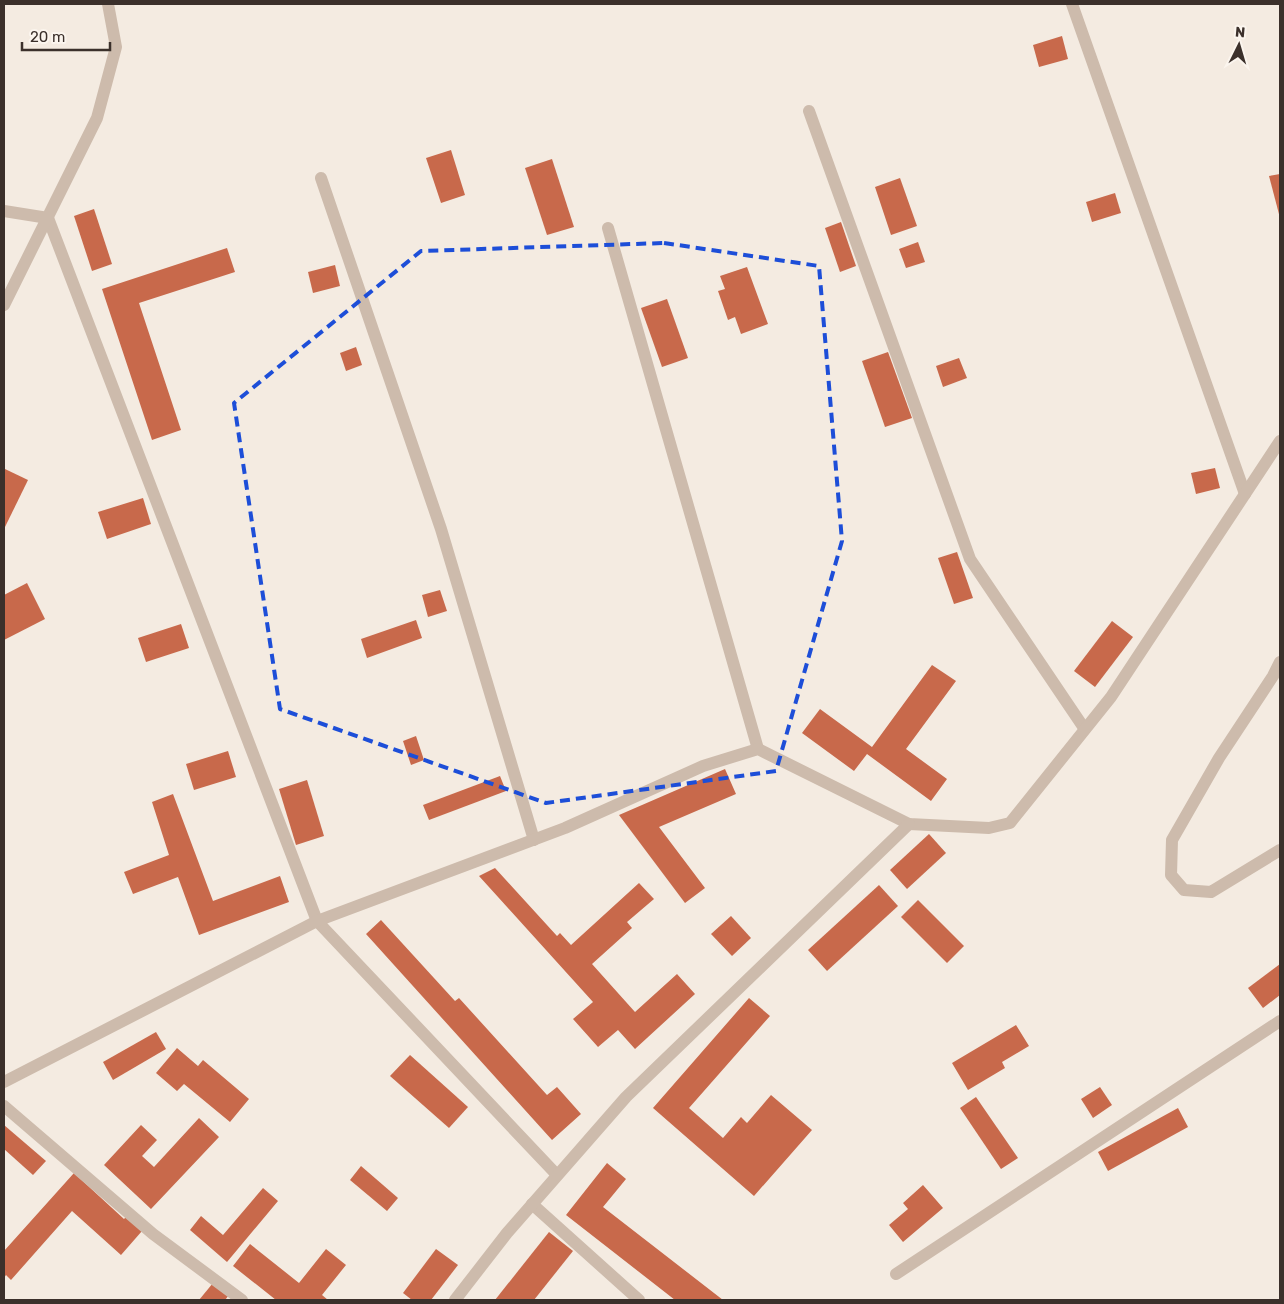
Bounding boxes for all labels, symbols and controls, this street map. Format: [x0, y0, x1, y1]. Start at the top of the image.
scale bar [22, 20, 110, 52]
north arrow [1214, 20, 1264, 70]
text: N [1234, 24, 1246, 41]
text: 20 m [30, 28, 65, 46]

